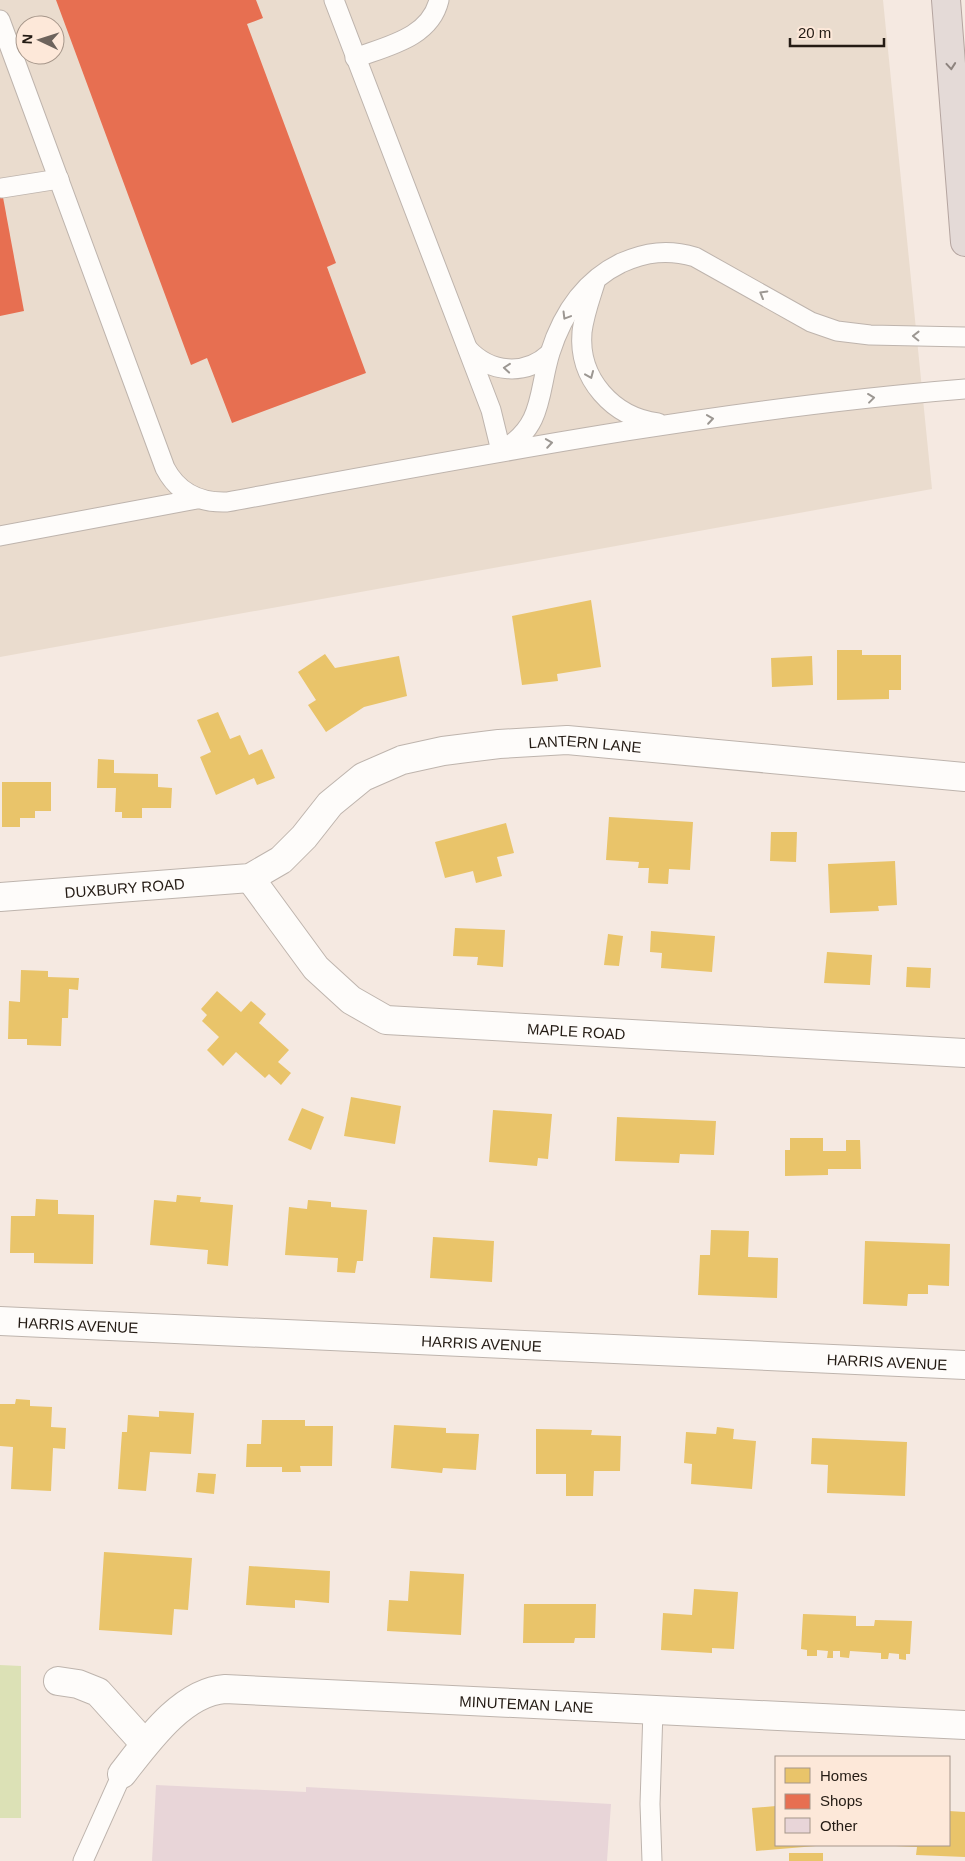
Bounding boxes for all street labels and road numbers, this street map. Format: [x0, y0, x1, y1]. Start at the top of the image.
street label: LANTERN LANE [528, 732, 642, 755]
street label: DUXBURY ROAD [64, 874, 185, 901]
street label: MAPLE ROAD [527, 1020, 626, 1042]
street label: HARRIS AVENUE [17, 1313, 139, 1336]
street label: HARRIS AVENUE [421, 1332, 542, 1354]
street label: HARRIS AVENUE [826, 1350, 948, 1373]
street label: MINUTEMAN LANE [459, 1692, 594, 1715]

